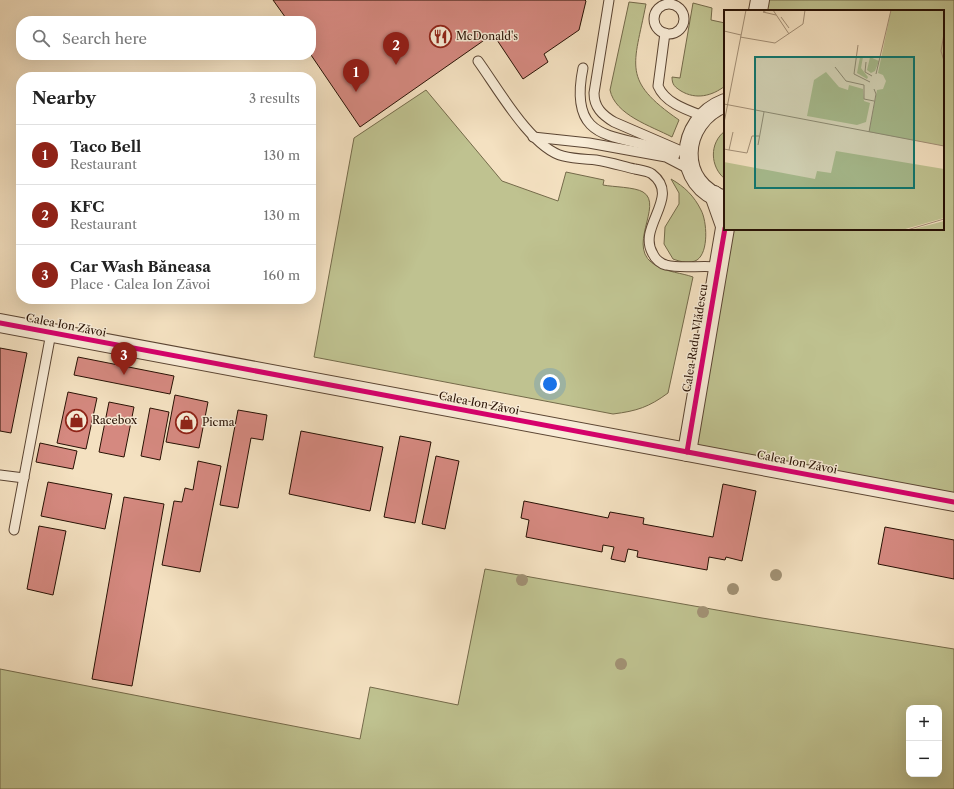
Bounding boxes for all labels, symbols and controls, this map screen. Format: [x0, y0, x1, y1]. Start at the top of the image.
inset map [724, 10, 944, 230]
search box [16, 16, 316, 60]
restaurant icon: McDonald's [428, 23, 454, 49]
icon: search [30, 27, 52, 49]
text: Search here [62, 29, 147, 48]
place label: McDonald's [456, 29, 518, 43]
pin: 2 [383, 32, 409, 65]
pin: 1 [343, 59, 369, 92]
text: Nearby [32, 88, 96, 108]
text: 3 results [249, 90, 300, 106]
text: Taco Bell [70, 137, 141, 156]
text: 1 [42, 147, 48, 163]
text: 130 m [264, 147, 300, 163]
text: Restaurant [70, 156, 137, 172]
text: KFC [70, 197, 104, 216]
text: 2 [41, 207, 49, 223]
text: 130 m [264, 207, 300, 223]
text: Restaurant [70, 216, 137, 232]
text: Car Wash Băneasa [70, 257, 211, 276]
text: 3 [41, 267, 49, 283]
text: 160 m [263, 267, 300, 283]
text: Place · Calea Ion Zăvoi [70, 276, 210, 292]
street label: Calea Radu Vlădescu [680, 283, 711, 393]
street label: Calea Ion Zăvoi [25, 310, 108, 340]
pin: 3 [111, 342, 137, 375]
your location [540, 374, 560, 394]
street label: Calea Ion Zăvoi [438, 388, 521, 418]
shop icon: Racebox [64, 407, 90, 433]
shop icon: Picma [174, 409, 200, 435]
place label: Racebox [92, 413, 138, 427]
place label: Picma [202, 415, 235, 429]
street label: Calea Ion Zăvoi [756, 447, 839, 477]
map controls [906, 705, 942, 777]
button: + [906, 705, 942, 741]
button: − [906, 741, 942, 777]

